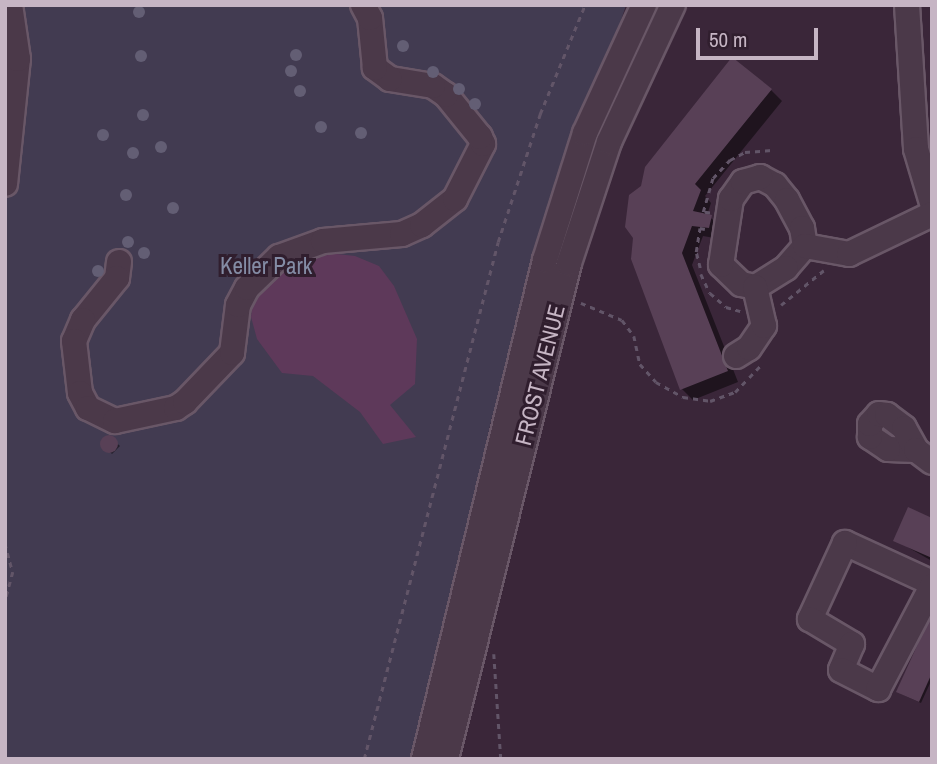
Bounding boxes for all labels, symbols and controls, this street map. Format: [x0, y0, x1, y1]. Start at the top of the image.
scale bar [699, 14, 822, 58]
text: 50 m [709, 25, 747, 54]
park label: Keller Park [220, 252, 312, 280]
street label: FROST AVENUE [509, 301, 571, 449]

